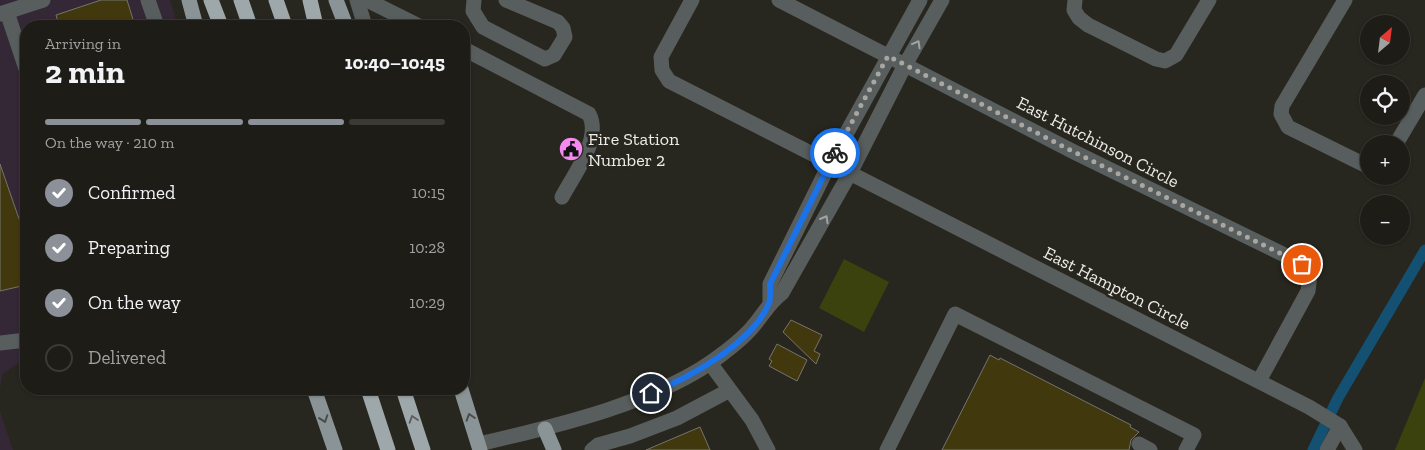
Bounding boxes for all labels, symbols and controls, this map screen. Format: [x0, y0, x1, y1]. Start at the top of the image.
north arrow [1360, 15, 1410, 65]
map controls [1360, 15, 1410, 245]
text: Arriving in [45, 34, 121, 53]
one-way arrow [911, 41, 921, 50]
text: 10:40–10:45 [345, 51, 445, 74]
text: 2 min [45, 53, 125, 91]
button: locate [1360, 75, 1410, 125]
street label: East Hutchinson Circle [1013, 92, 1183, 192]
place label: Fire Station Number 2 [588, 128, 680, 171]
courier [810, 128, 860, 178]
text: On the way · 210 m [45, 133, 174, 152]
button: + [1360, 135, 1410, 185]
public building icon: Fire Station Number 2 [558, 136, 584, 162]
icon: bike [821, 139, 849, 167]
icon: check [45, 179, 73, 207]
text: Confirmed [88, 181, 175, 204]
text: 10:15 [412, 183, 445, 202]
button: − [1360, 195, 1410, 245]
one-way arrow [818, 215, 828, 224]
icon: check [45, 234, 73, 262]
text: Preparing [88, 236, 170, 259]
text: 10:28 [409, 238, 445, 257]
street label: East Hampton Circle [1040, 242, 1194, 334]
pin [1281, 243, 1323, 285]
icon: bag [1288, 250, 1316, 278]
icon: check [45, 289, 73, 317]
text: On the way [88, 291, 181, 314]
text: 10:29 [409, 293, 445, 312]
text: Delivered [88, 346, 166, 369]
pin [630, 372, 672, 414]
icon: home [637, 379, 665, 407]
one-way arrow [465, 413, 475, 421]
one-way arrow [319, 415, 329, 423]
one-way arrow [409, 416, 419, 424]

